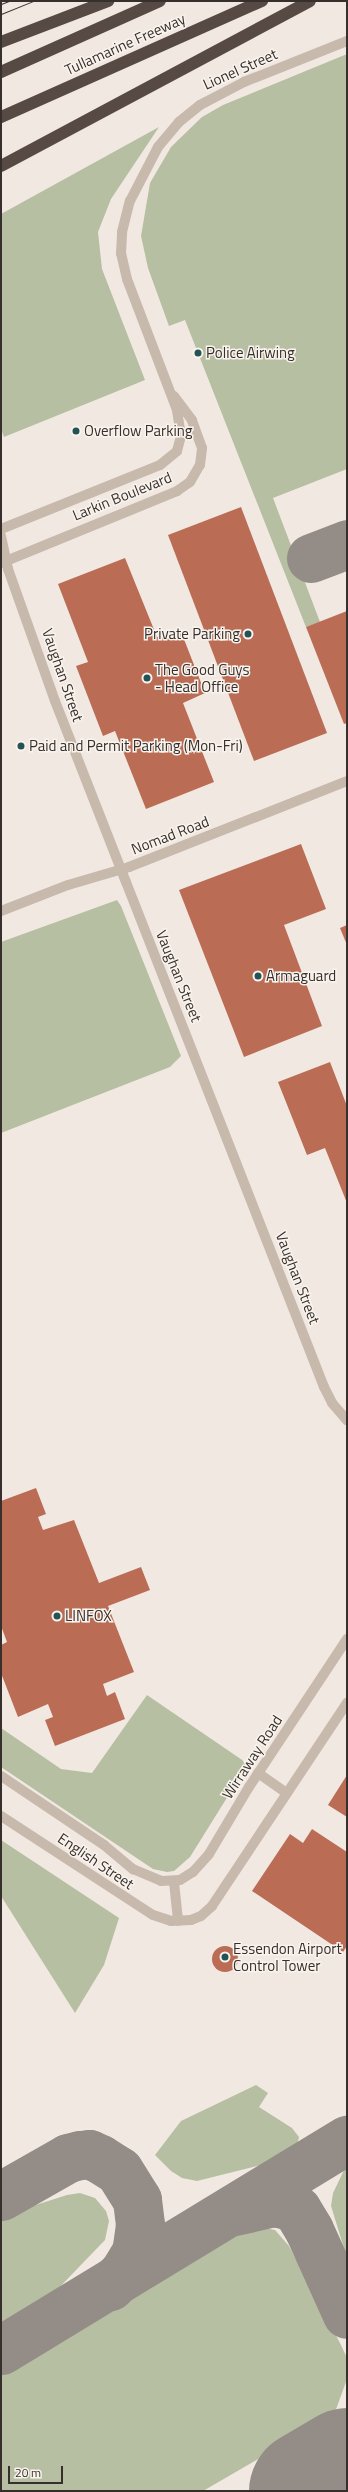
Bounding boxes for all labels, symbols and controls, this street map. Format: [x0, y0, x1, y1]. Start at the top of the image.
street label: Tullamarine Freeway [62, 9, 188, 79]
street label: Lionel Street [200, 45, 280, 93]
place label: Police Airwing [206, 344, 295, 362]
marker: Police Airwing [193, 348, 203, 358]
place label: Overflow Parking [84, 422, 193, 440]
marker: Overflow Parking [71, 426, 81, 436]
street label: Larkin Boulevard [70, 468, 174, 524]
place label: Private Parking [144, 625, 240, 643]
street label: Vaughan Street [39, 626, 87, 724]
marker: Private Parking [243, 629, 253, 639]
place label: The Good Guys - Head Office [155, 660, 249, 695]
marker: The Good Guys - Head Office [142, 673, 152, 683]
place label: Paid and Permit Parking (Mon-Fri) [29, 737, 243, 755]
marker: Paid and Permit Parking (Mon-Fri) [16, 741, 26, 751]
street label: Nomad Road [129, 812, 211, 858]
street label: Vaughan Street [152, 928, 206, 1024]
place label: Armaguard [266, 967, 336, 985]
marker: Armaguard [253, 971, 263, 981]
street label: Vaughan Street [272, 1229, 324, 1327]
place label: LINFOX [65, 1607, 112, 1625]
marker: LINFOX [52, 1611, 62, 1621]
street label: Wirraway Road [218, 1712, 286, 1802]
street label: English Street [55, 1829, 137, 1893]
place label: Essendon Airport Control Tower [233, 1939, 342, 1974]
marker: Essendon Airport Control Tower [220, 1952, 230, 1962]
scale bar [10, 2458, 65, 2484]
text: 20 m [15, 2463, 41, 2482]

